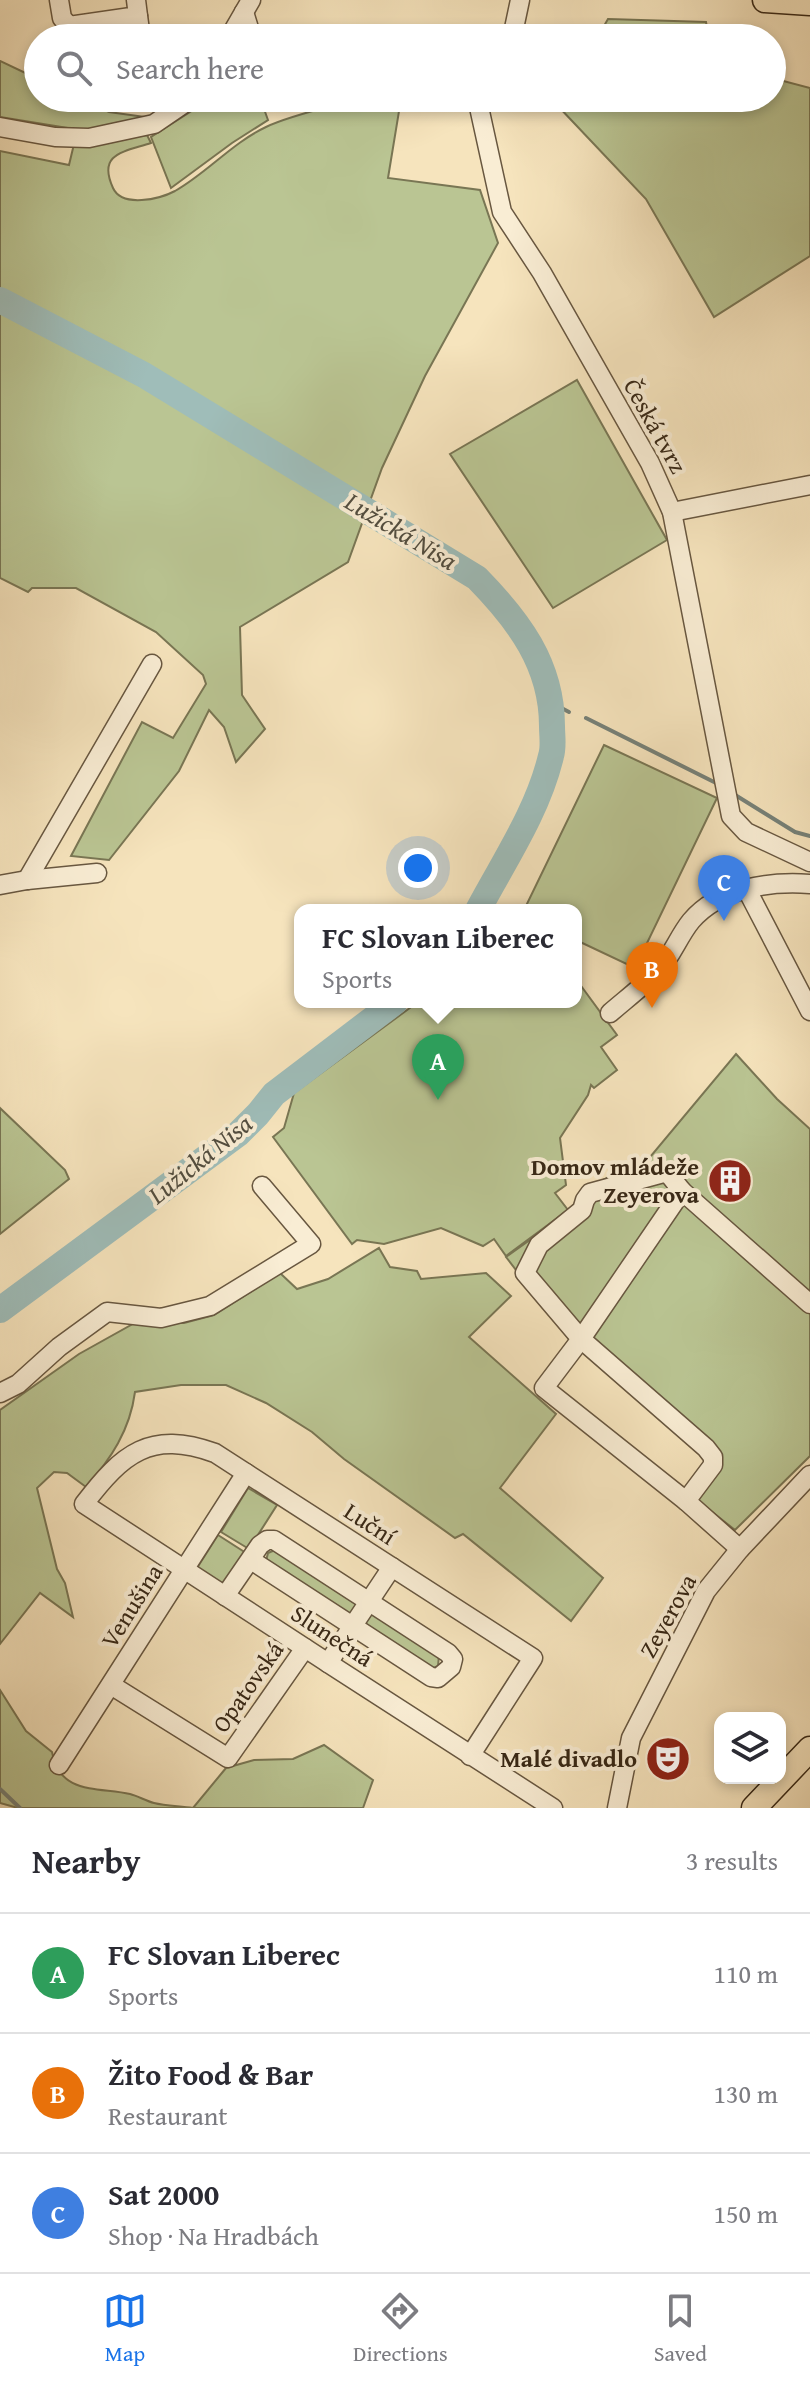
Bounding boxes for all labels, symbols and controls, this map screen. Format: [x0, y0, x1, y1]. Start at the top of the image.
search box [24, 24, 786, 112]
icon: search [52, 46, 96, 90]
text: Search here [116, 46, 264, 90]
street label: Česká tvrz [615, 372, 696, 479]
water label: Lužická Nisa [337, 481, 465, 579]
your location [398, 848, 438, 888]
pin: C [698, 855, 750, 921]
popup [294, 904, 582, 1008]
text: FC Slovan Liberec [322, 915, 554, 959]
pin: B [626, 942, 678, 1008]
text: Sports [322, 959, 392, 998]
pin: A [412, 1034, 464, 1100]
water label: Lužická Nisa [138, 1104, 260, 1214]
place label: Domov mládeže Zeyerova [531, 1149, 700, 1212]
building icon: Domov mládeže Zeyerova [706, 1157, 754, 1205]
street label: Luční [337, 1494, 404, 1554]
street label: Venušina [92, 1556, 171, 1654]
street label: Zeyerova [630, 1567, 705, 1664]
street label: Slunečná [284, 1596, 381, 1676]
street label: Opatovská [203, 1633, 292, 1739]
map controls [714, 1712, 786, 1784]
button: layers [714, 1712, 786, 1784]
theatre icon: Malé divadlo [644, 1735, 692, 1783]
place label: Malé divadlo [500, 1741, 637, 1776]
text: Nearby [32, 1836, 141, 1885]
text: 3 results [686, 1841, 778, 1880]
text: FC Slovan Liberec [108, 1932, 340, 1976]
text: A [50, 1954, 66, 1993]
text: 110 m [713, 1954, 778, 1993]
text: Sports [108, 1976, 178, 2015]
text: Žito Food & Bar [108, 2052, 313, 2096]
text: B [50, 2074, 66, 2113]
text: 130 m [713, 2074, 778, 2113]
text: Restaurant [108, 2096, 228, 2135]
text: Sat 2000 [108, 2172, 219, 2216]
text: C [51, 2194, 65, 2233]
text: 150 m [713, 2194, 778, 2233]
text: Shop · Na Hradbách [108, 2216, 319, 2255]
tab: Map [103, 2289, 147, 2369]
tab: Directions [353, 2289, 448, 2369]
tab: Saved [654, 2289, 707, 2369]

